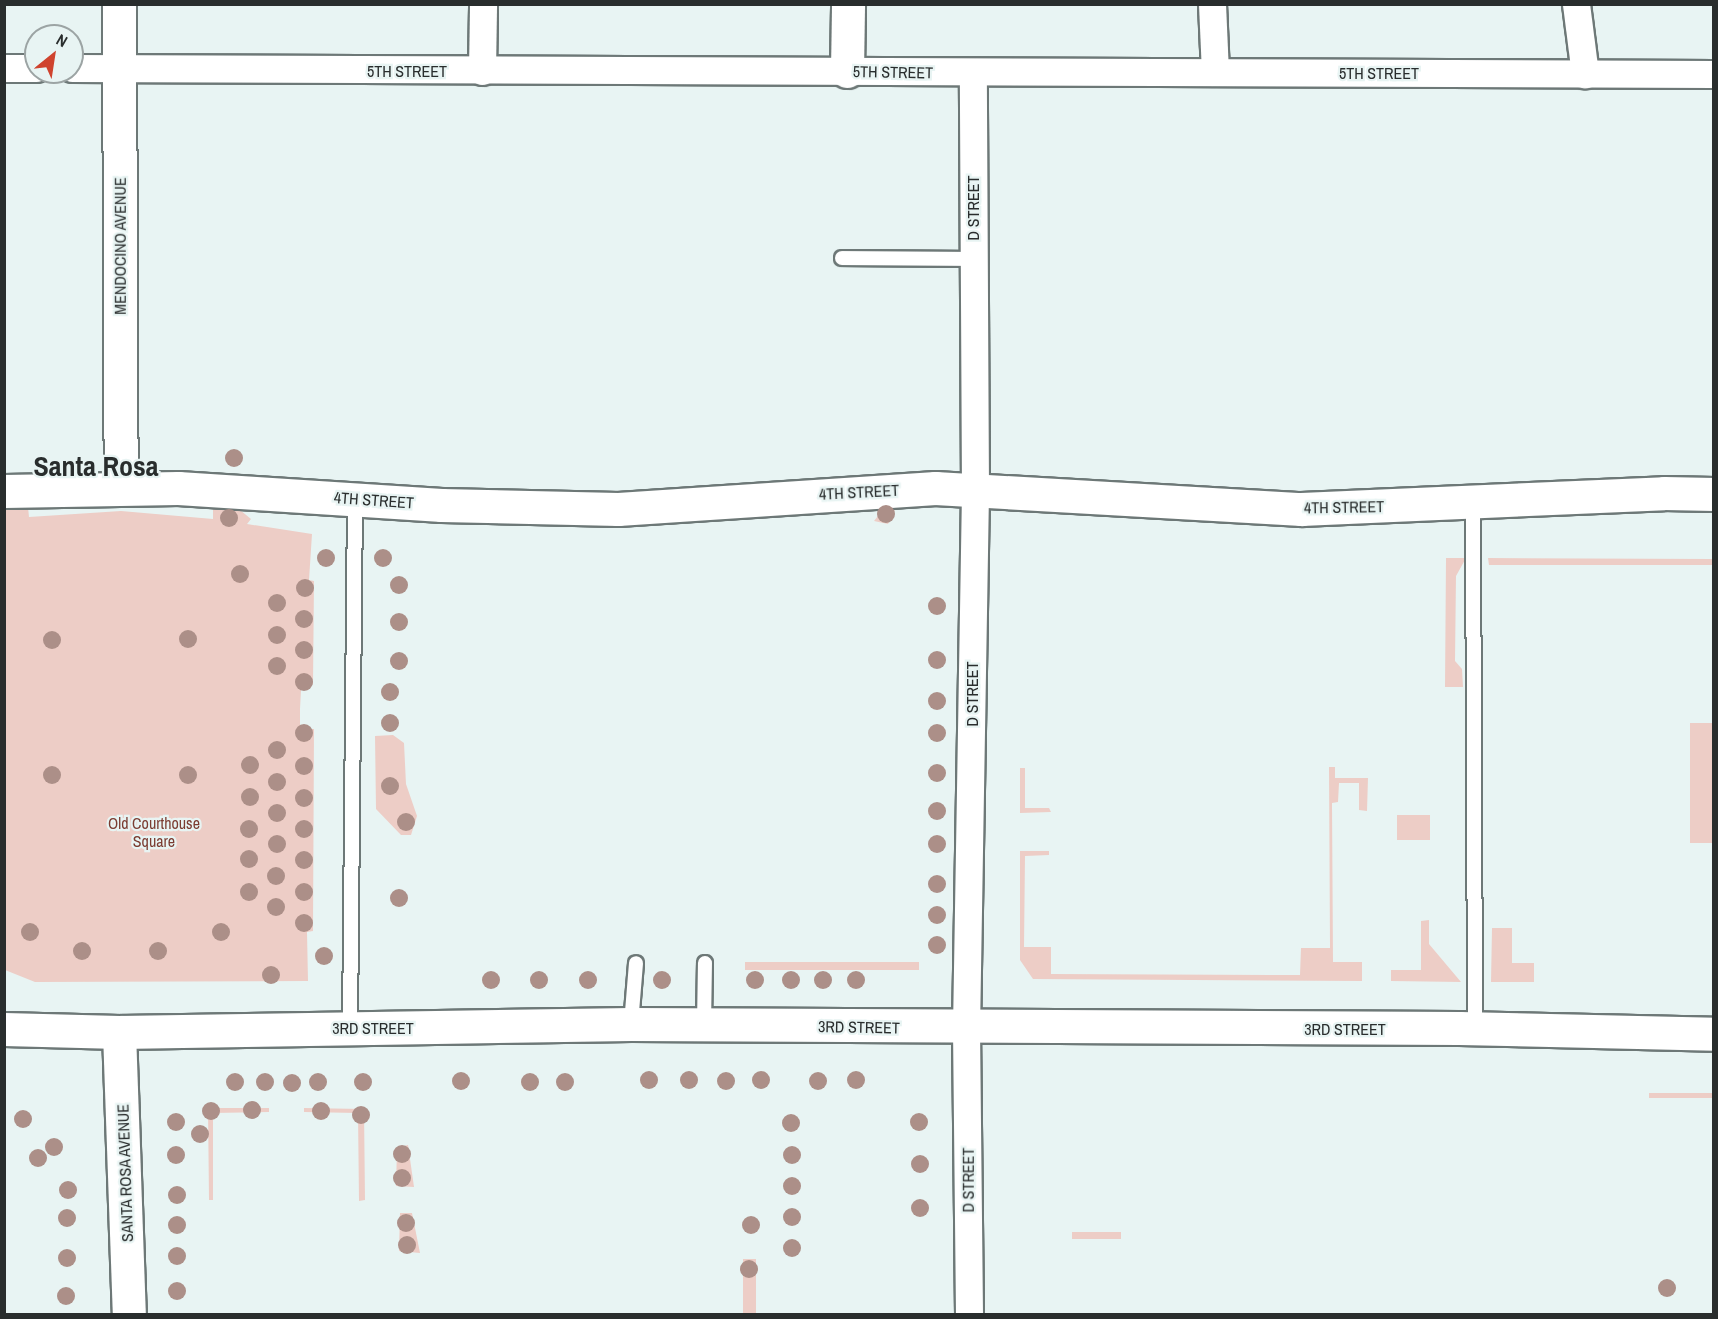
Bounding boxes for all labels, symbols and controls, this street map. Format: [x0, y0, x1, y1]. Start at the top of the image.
north arrow [24, 24, 84, 84]
text: N [52, 28, 72, 52]
street label: 5TH STREET [367, 61, 447, 81]
street label: 5TH STREET [853, 62, 933, 82]
street label: 5TH STREET [1339, 63, 1419, 83]
street label: D STREET [963, 176, 983, 240]
street label: MENDOCINO AVENUE [110, 177, 130, 315]
district label: Santa Rosa [33, 449, 159, 483]
street label: 4TH STREET [818, 480, 900, 504]
street label: 4TH STREET [333, 488, 415, 512]
street label: 4TH STREET [1304, 497, 1384, 517]
street label: D STREET [962, 662, 982, 726]
park label: Old Courthouse Square [108, 813, 200, 851]
street label: 3RD STREET [818, 1017, 900, 1037]
street label: 3RD STREET [332, 1018, 414, 1038]
street label: 3RD STREET [1304, 1019, 1386, 1039]
street label: SANTA ROSA AVENUE [113, 1103, 137, 1243]
street label: D STREET [958, 1148, 978, 1212]

